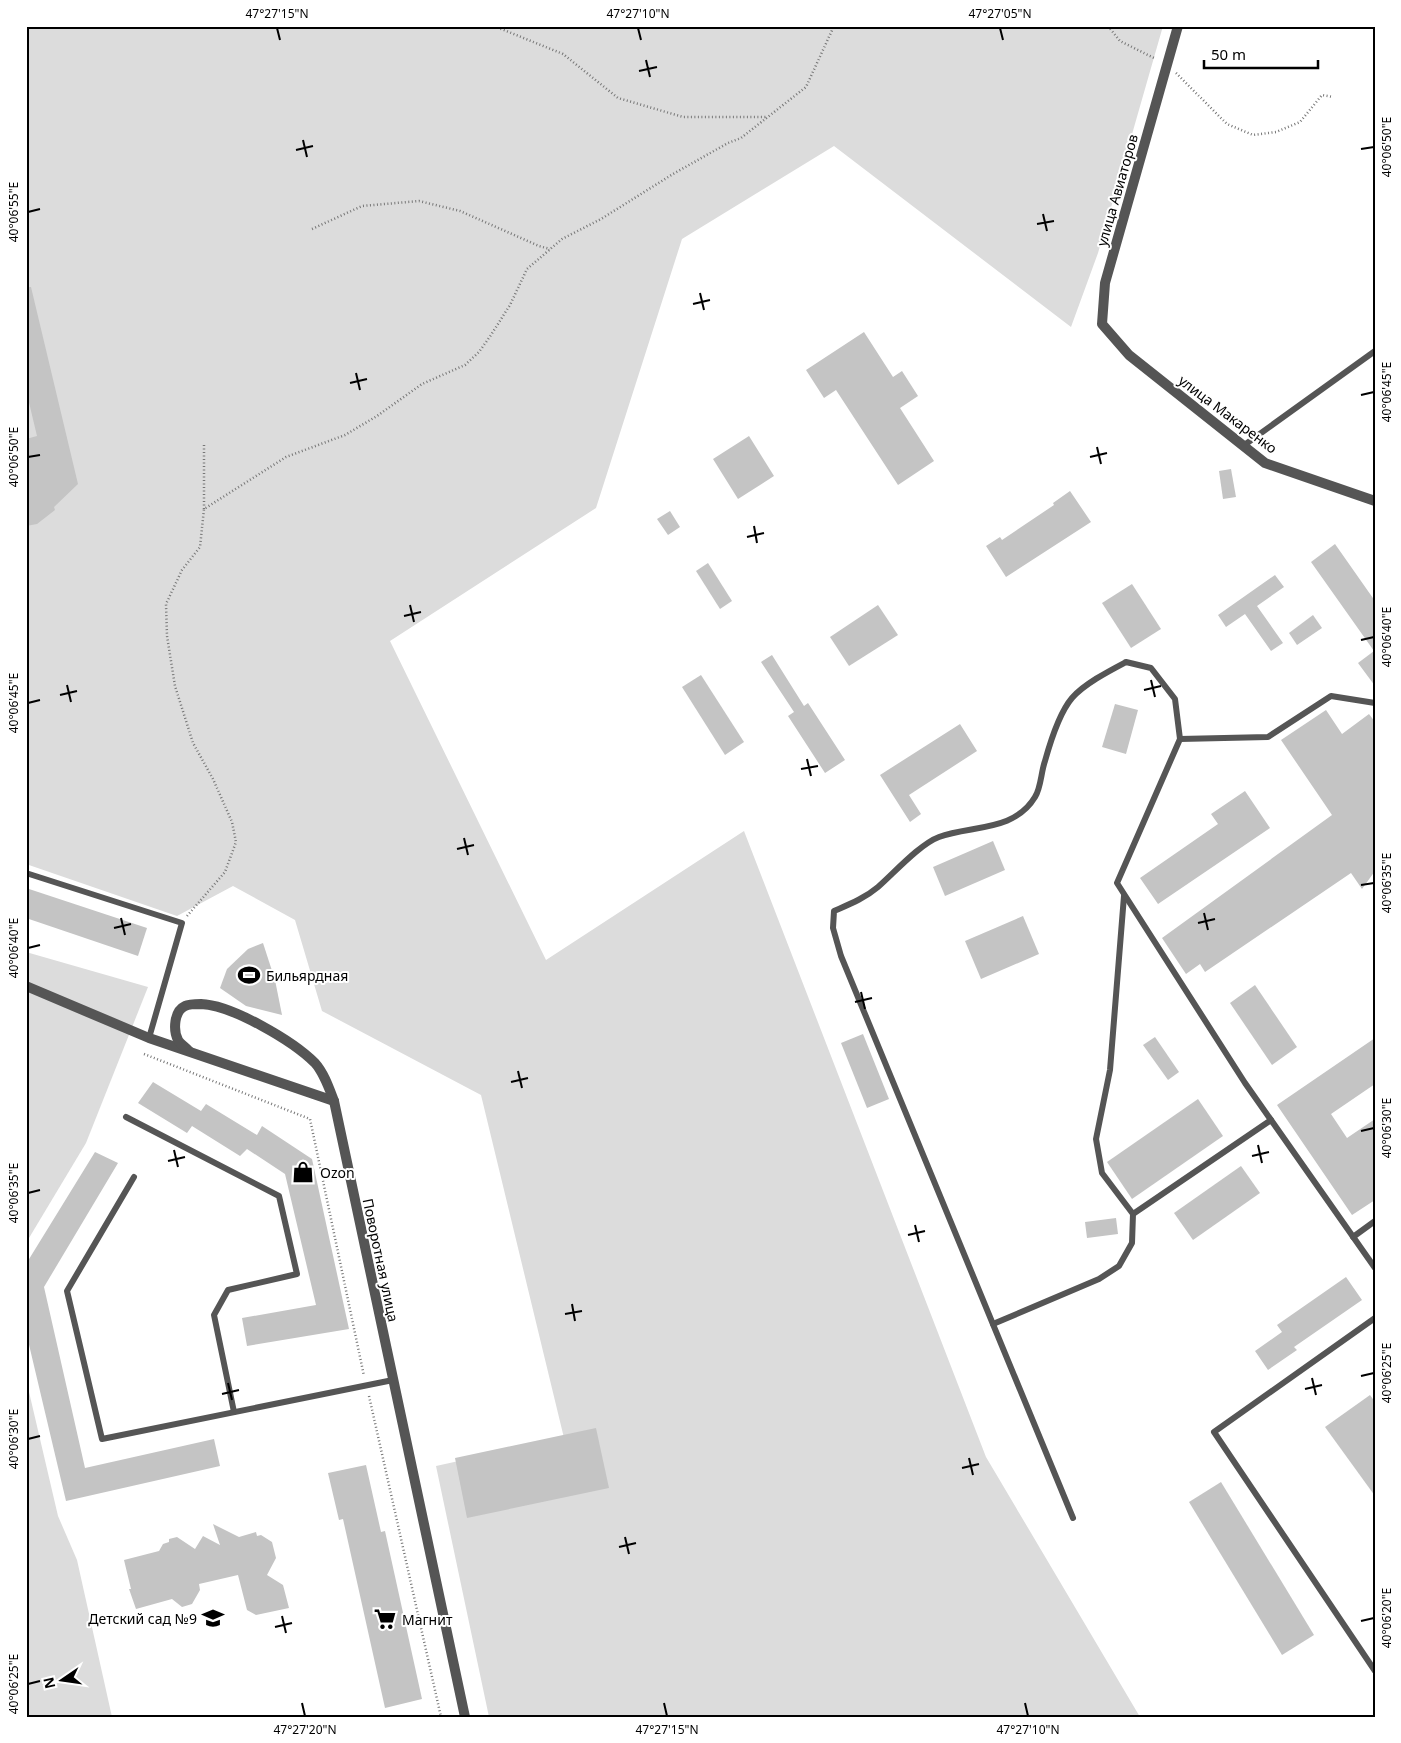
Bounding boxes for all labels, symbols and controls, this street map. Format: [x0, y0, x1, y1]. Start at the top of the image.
text: 47°27'15"N [245, 5, 309, 22]
text: 47°27'10"N [606, 5, 670, 22]
text: 47°27'05"N [968, 5, 1032, 22]
scale bar [1204, 38, 1317, 70]
text: 50 m [1211, 44, 1246, 64]
text: 40°06'50"E [1378, 117, 1395, 177]
street label: улица Авиаторов [1092, 132, 1142, 248]
text: 40°06'55"E [5, 182, 22, 242]
text: 40°06'45"E [1378, 362, 1395, 422]
street label: улица Макаренко [1175, 371, 1281, 457]
text: 40°06'50"E [5, 427, 22, 487]
text: 40°06'40"E [1378, 607, 1395, 667]
text: 40°06'45"E [5, 673, 22, 733]
text: 40°06'35"E [1378, 853, 1395, 913]
text: 40°06'40"E [5, 918, 22, 978]
sports icon: Бильярдная [236, 962, 262, 988]
place label: Бильярдная [266, 966, 348, 985]
text: 40°06'30"E [1378, 1098, 1395, 1158]
shop icon: Ozon [290, 1159, 316, 1185]
text: 40°06'35"E [5, 1163, 22, 1223]
place label: Ozon [320, 1163, 355, 1182]
street label: Поворотная улица [359, 1197, 403, 1323]
text: 40°06'25"E [1378, 1343, 1395, 1403]
text: 40°06'30"E [5, 1409, 22, 1469]
text: 40°06'20"E [1378, 1588, 1395, 1648]
school or university icon: Детский сад №9 [200, 1605, 226, 1631]
supermarket icon: Магнит [372, 1606, 398, 1632]
place label: Детский сад №9 [88, 1609, 197, 1628]
place label: Магнит [402, 1610, 453, 1629]
text: 40°06'25"E [5, 1654, 22, 1714]
north arrow [38, 1656, 88, 1706]
text: N [38, 1675, 59, 1691]
text: 47°27'20"N [273, 1721, 337, 1738]
text: 47°27'15"N [635, 1721, 699, 1738]
text: 47°27'10"N [996, 1721, 1060, 1738]

